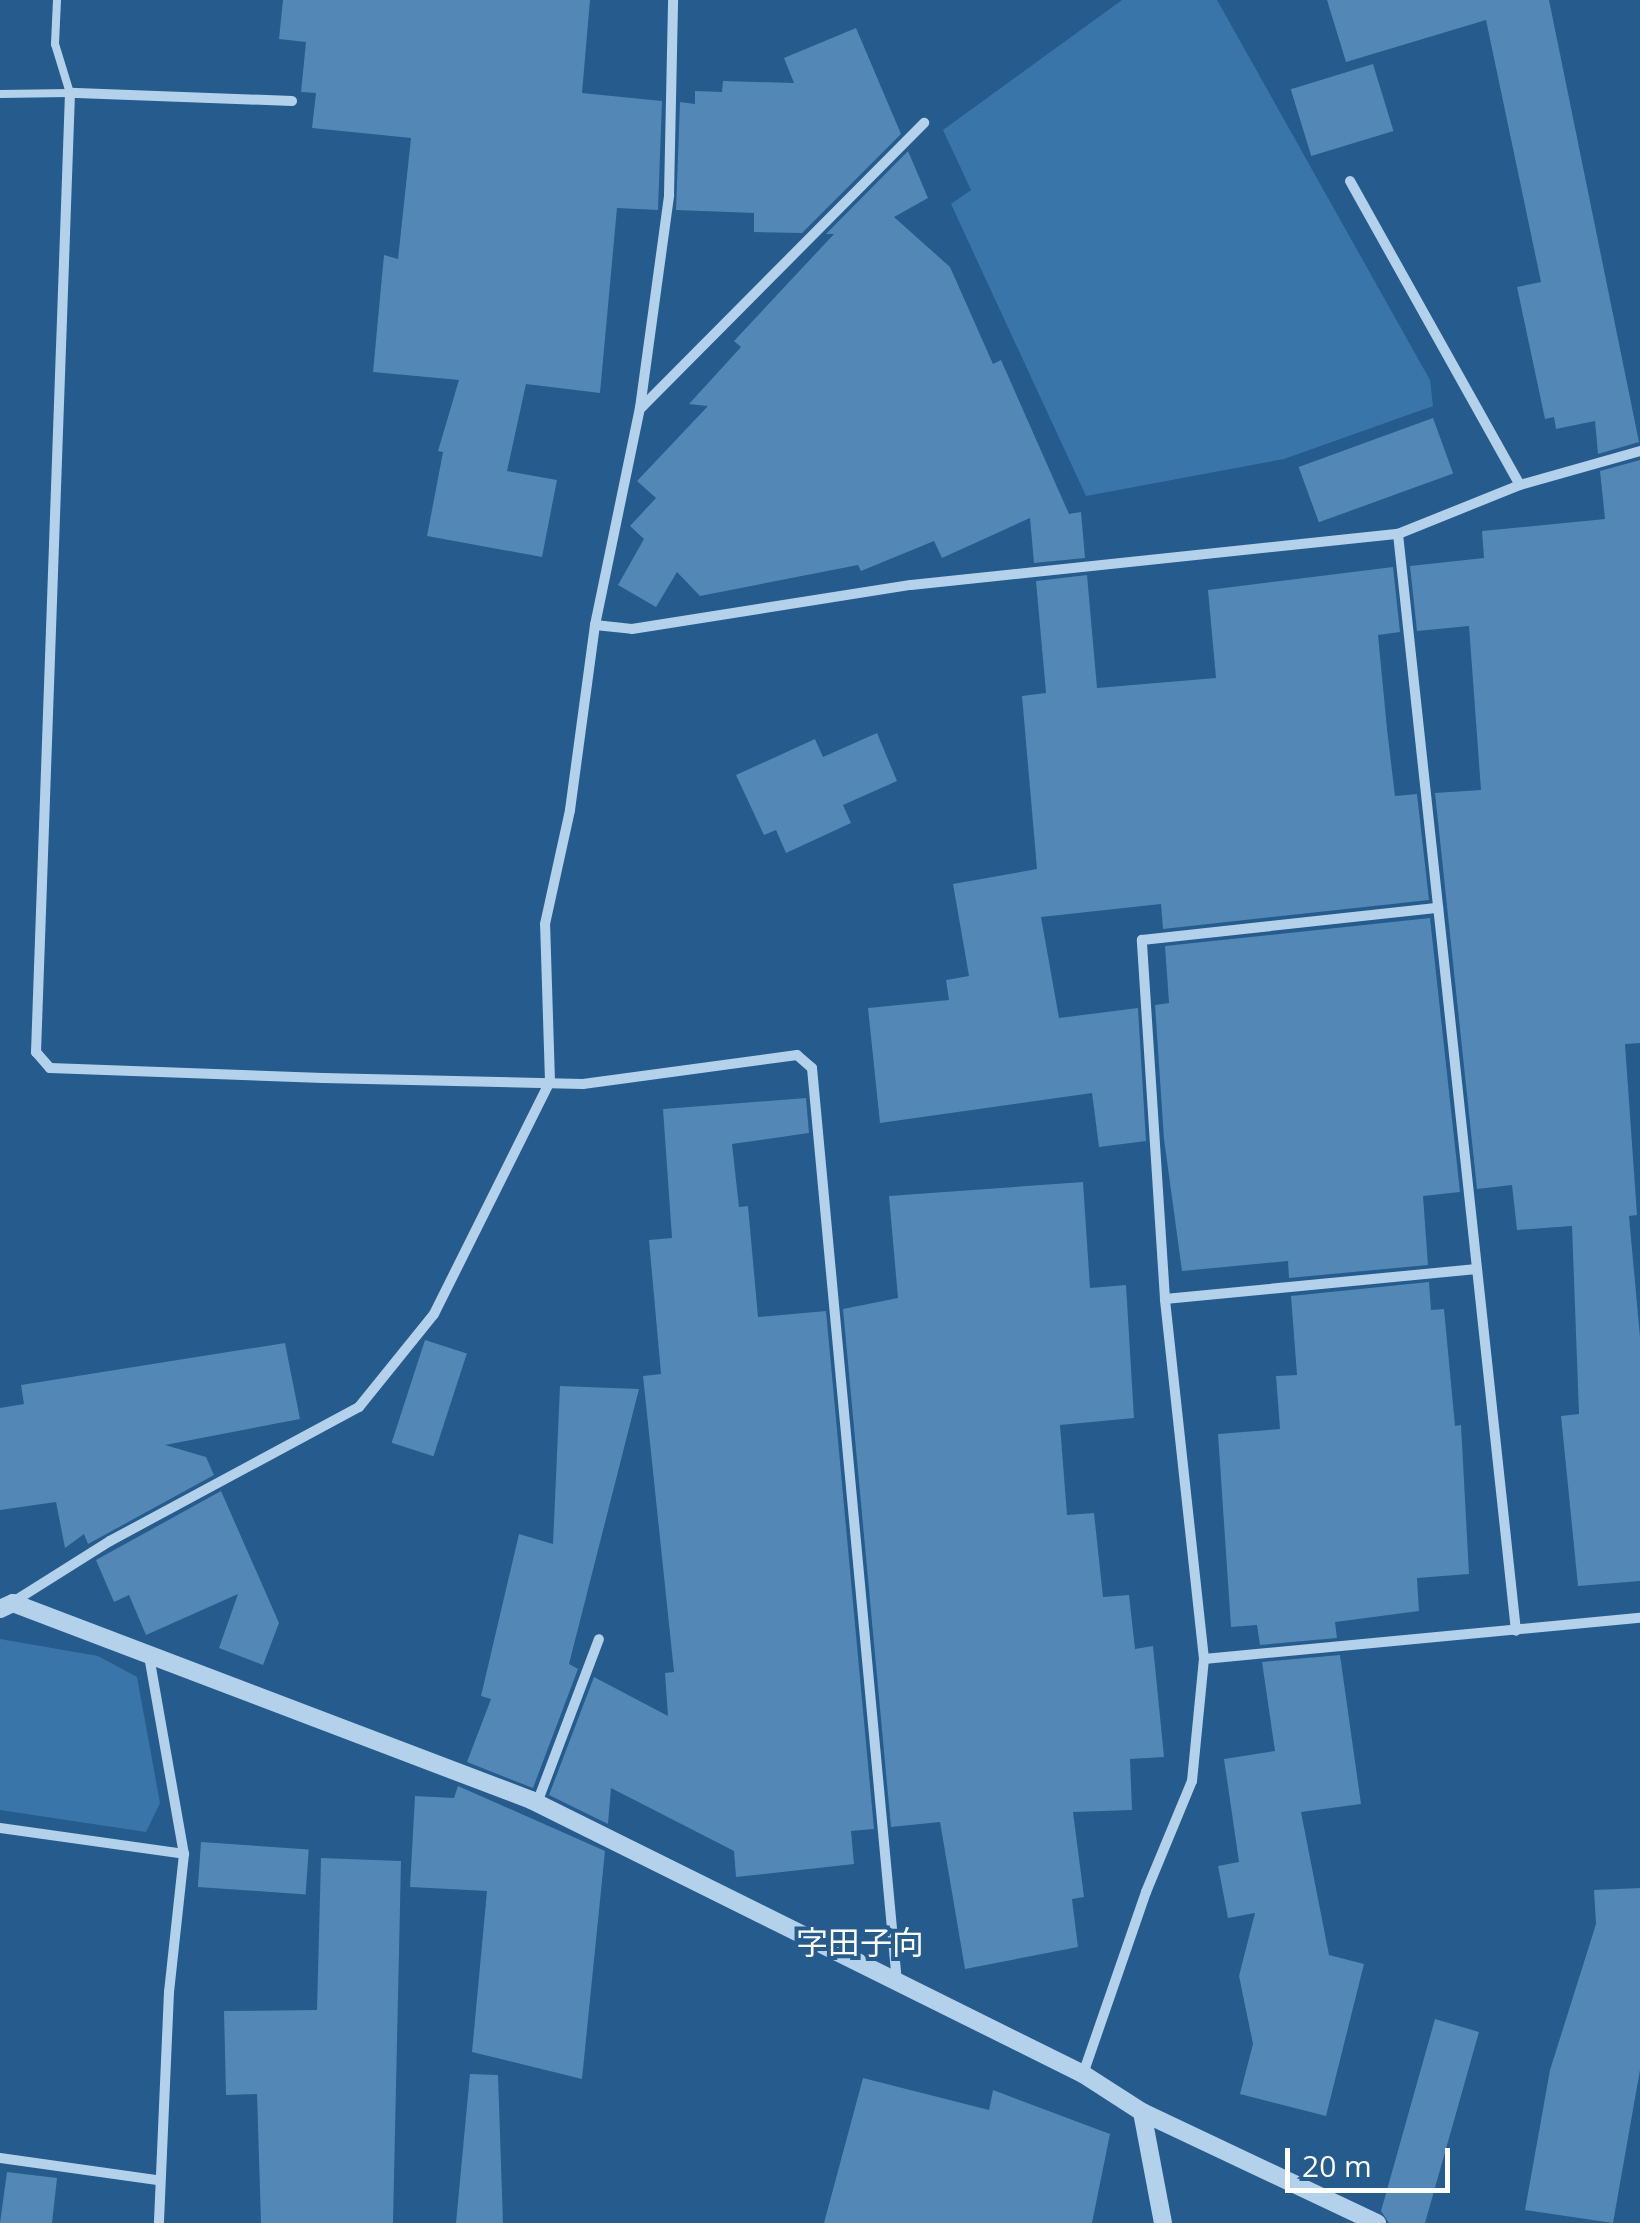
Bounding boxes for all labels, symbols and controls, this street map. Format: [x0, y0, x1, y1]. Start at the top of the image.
district label: 字田子向 [796, 1923, 924, 1961]
scale bar [1290, 2128, 1455, 2190]
text: 20 m [1302, 2145, 1372, 2186]

